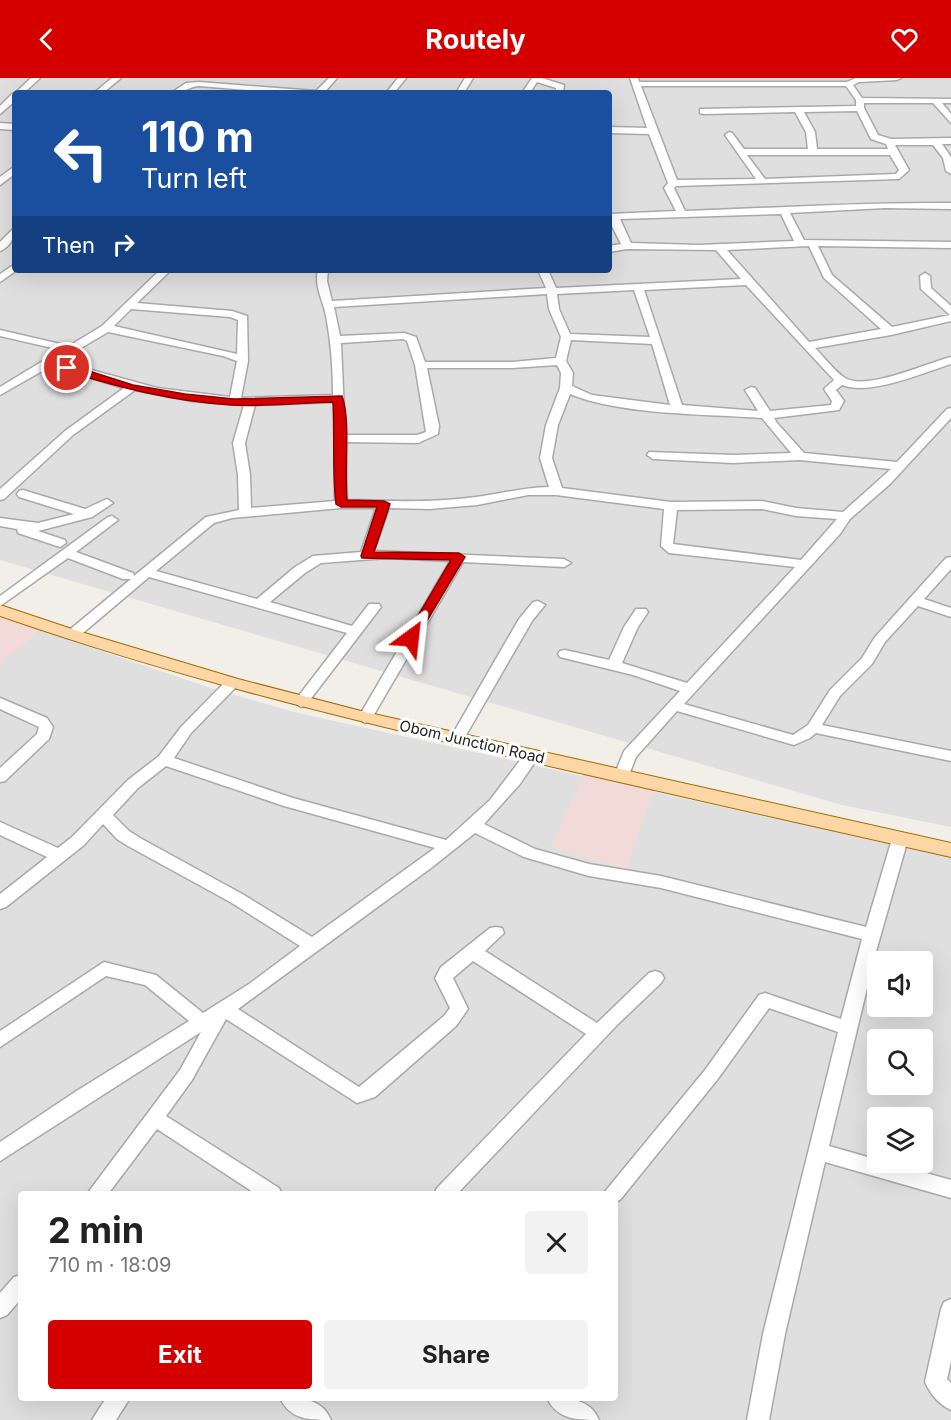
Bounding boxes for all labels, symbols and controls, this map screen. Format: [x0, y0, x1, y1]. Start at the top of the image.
icon: back [30, 23, 63, 56]
text: Routely [425, 23, 526, 56]
icon: heart [888, 23, 921, 56]
text: 110 m [141, 111, 254, 162]
icon: left [42, 114, 120, 192]
text: Turn left [141, 162, 247, 195]
icon: right [107, 228, 140, 261]
text: Then [42, 232, 95, 258]
pin [41, 342, 92, 393]
icon: arrive [50, 351, 83, 384]
position arrow [379, 606, 443, 670]
street label: Obom Junction Road [398, 716, 547, 767]
map controls [867, 951, 933, 1173]
button: sound [867, 951, 933, 1017]
button: search [867, 1029, 933, 1095]
button: layers [867, 1107, 933, 1173]
text: 2 min [48, 1208, 144, 1252]
button: close [525, 1211, 588, 1274]
text: 710 m · 18:09 [48, 1253, 172, 1277]
button: Exit [48, 1320, 312, 1389]
button: Share [324, 1320, 588, 1389]

